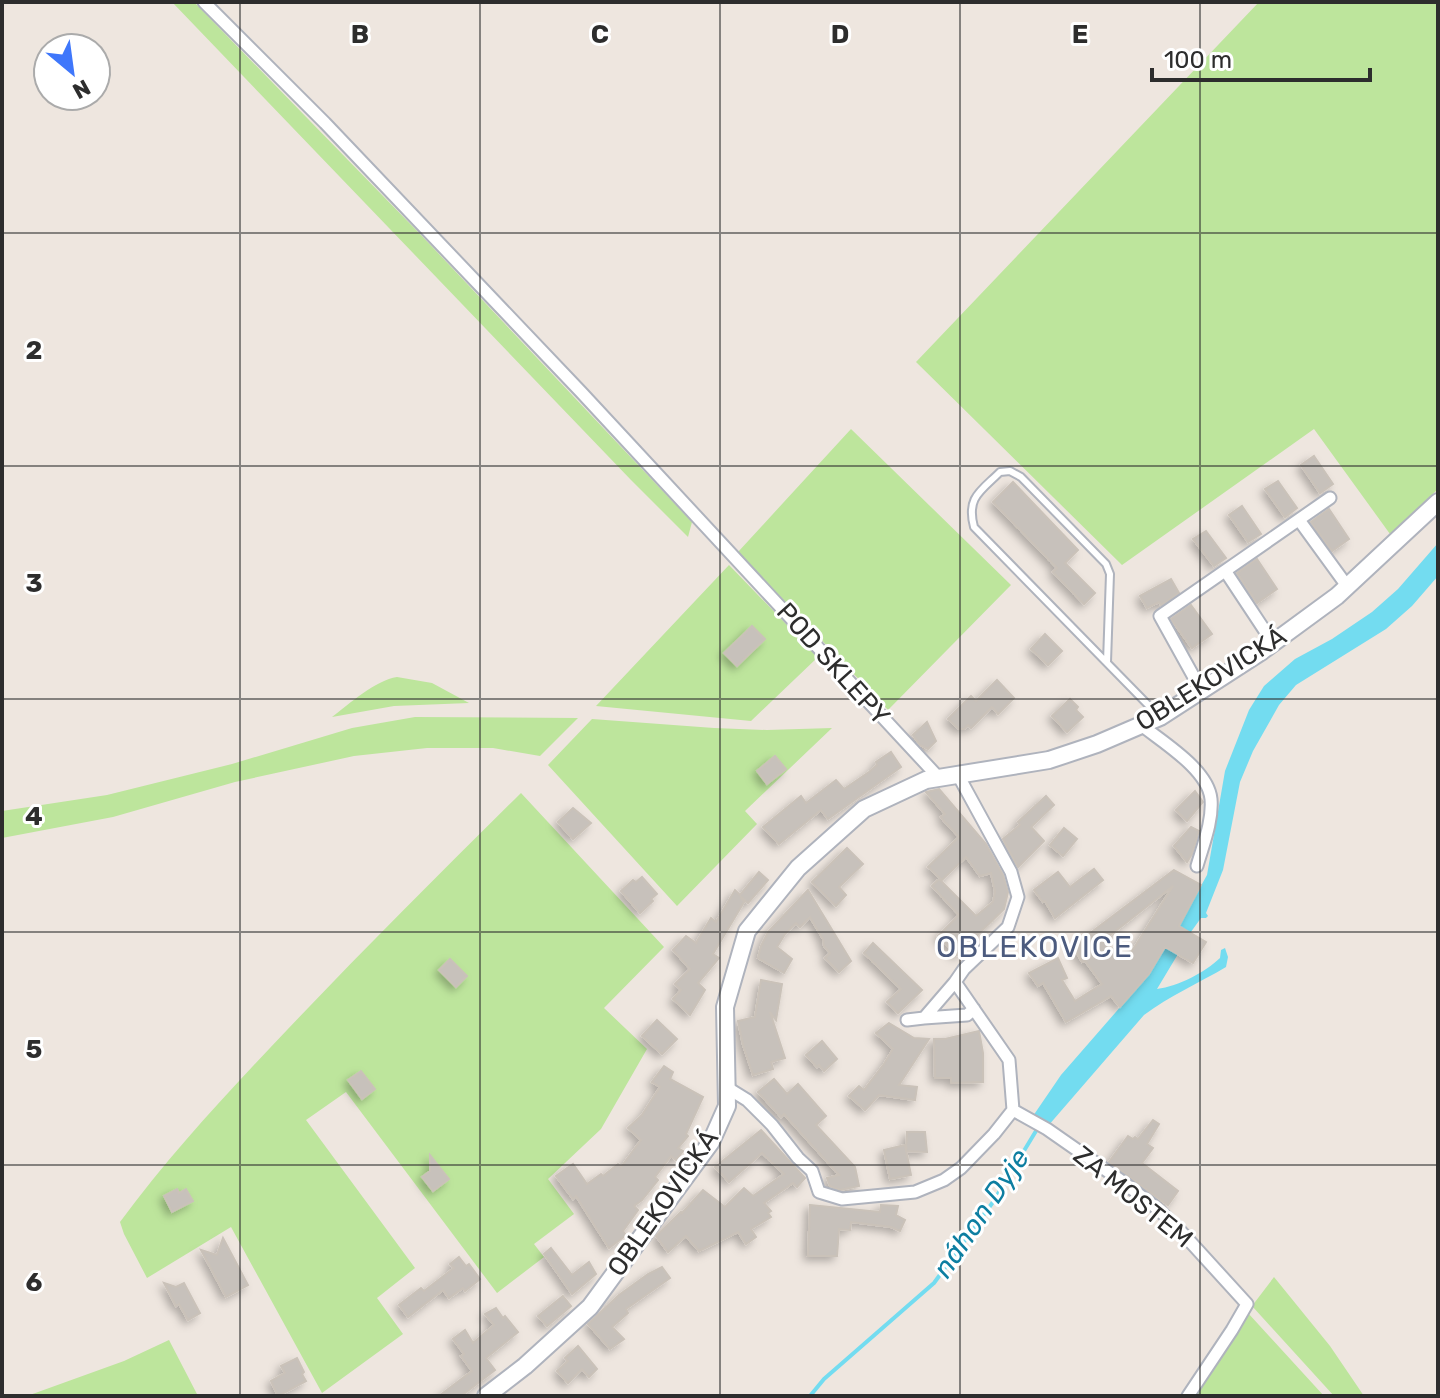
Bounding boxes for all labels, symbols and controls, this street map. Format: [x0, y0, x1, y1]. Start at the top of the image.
text: B [351, 19, 369, 50]
text: C [591, 19, 609, 50]
text: D [831, 19, 849, 50]
text: E [1072, 19, 1088, 50]
north arrow [32, 32, 112, 112]
scale bar [1152, 32, 1370, 82]
text: 100 m [1164, 46, 1232, 74]
text: N [68, 73, 95, 105]
text: 2 [26, 335, 42, 366]
text: 3 [25, 568, 43, 599]
street label: POD SKLEPY [770, 596, 896, 732]
street label: OBLEKOVICKÁ [1130, 620, 1292, 738]
text: 4 [25, 801, 43, 832]
district label: OBLEKOVICE [936, 929, 1134, 965]
text: 5 [26, 1034, 42, 1065]
street label: OBLEKOVICKÁ [601, 1124, 725, 1282]
street label: ZA MOSTEM [1067, 1140, 1199, 1254]
water label: náhon Dyje [926, 1142, 1036, 1284]
text: 6 [26, 1267, 43, 1298]

